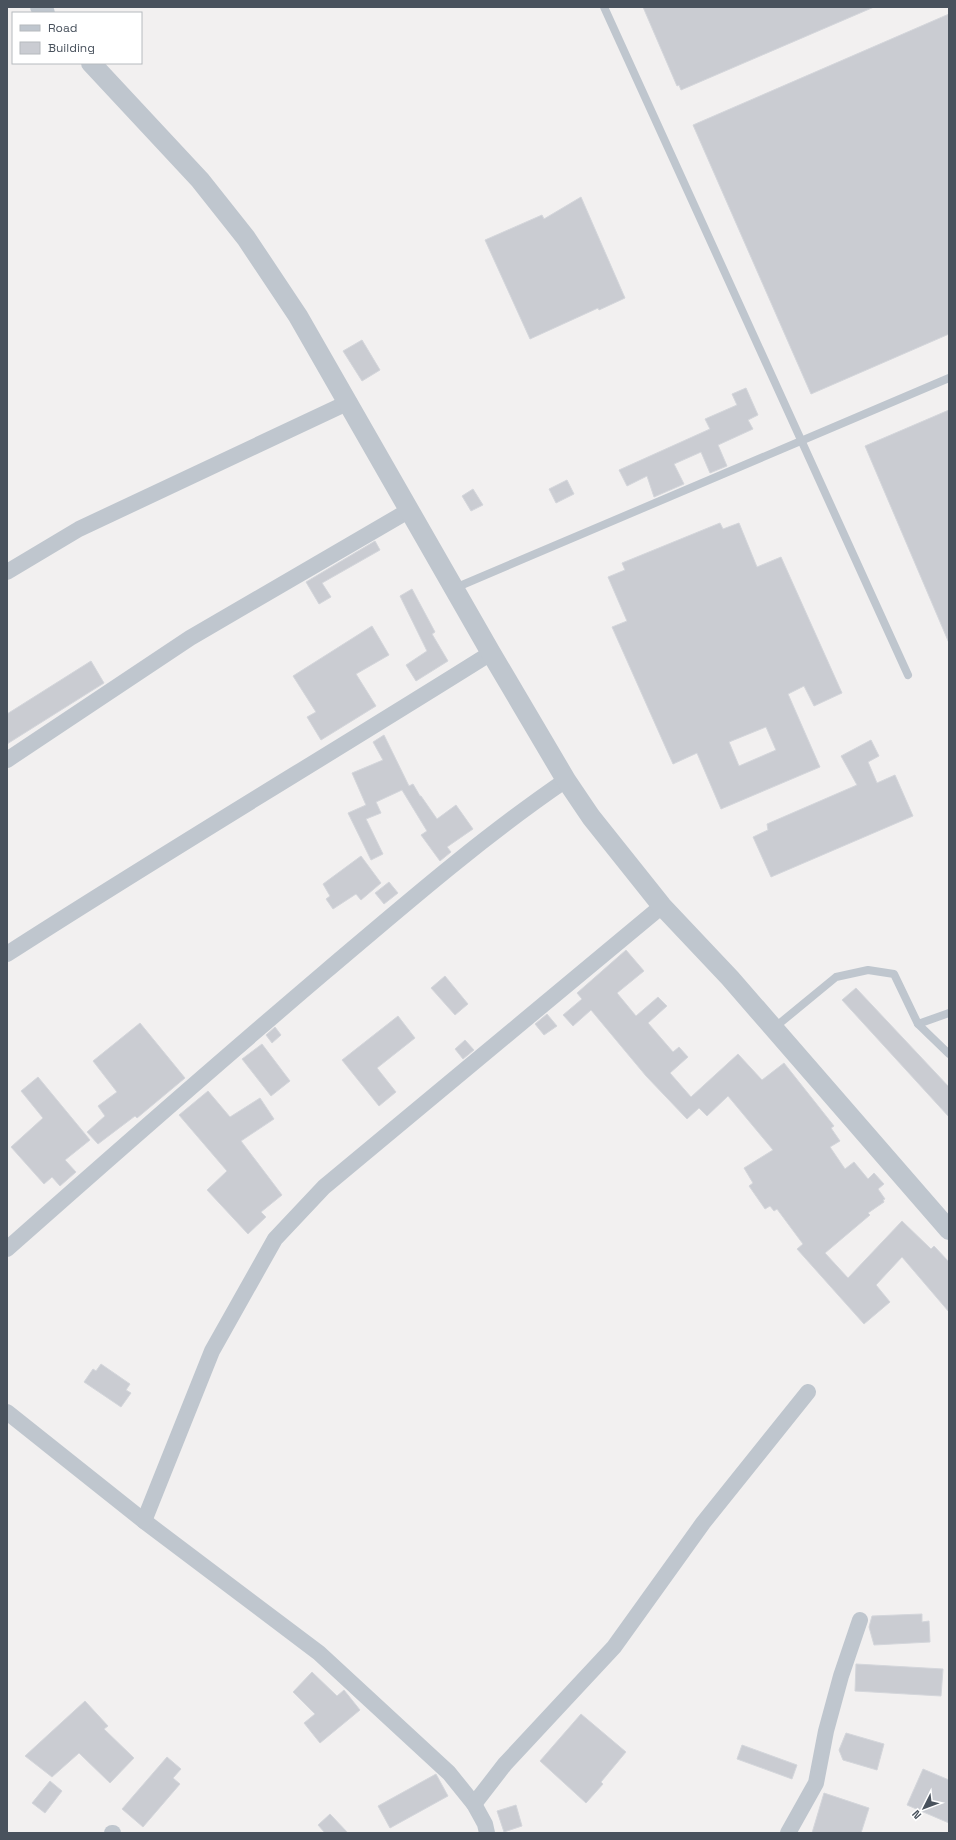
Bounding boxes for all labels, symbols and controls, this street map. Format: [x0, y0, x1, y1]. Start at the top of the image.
legend [12, 12, 142, 64]
text: Road [48, 20, 77, 36]
text: Building [48, 40, 95, 56]
north arrow [904, 1788, 944, 1828]
text: N [909, 1807, 924, 1822]

